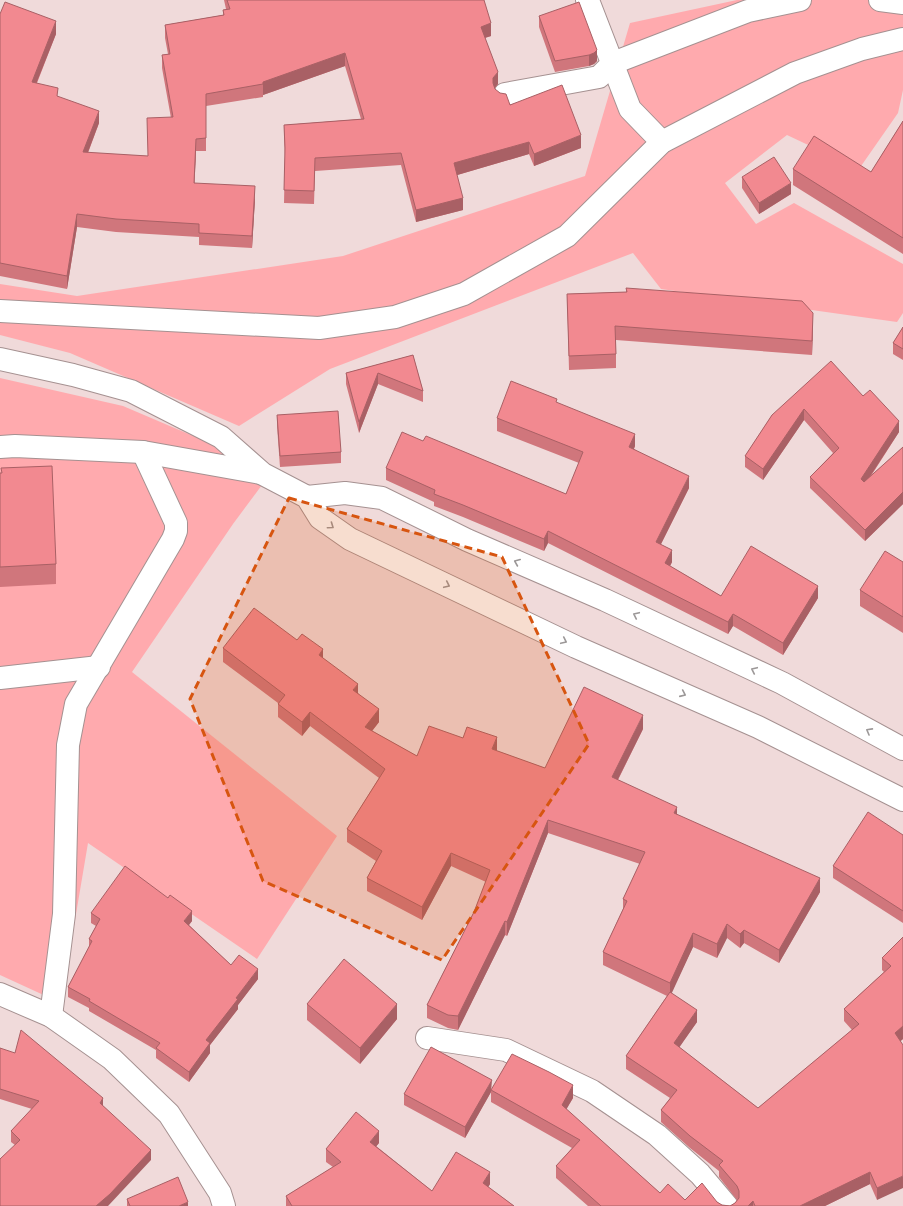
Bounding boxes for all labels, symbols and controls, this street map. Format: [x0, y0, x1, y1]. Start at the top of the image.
one-way arrow [327, 521, 334, 528]
one-way arrow [514, 559, 521, 567]
one-way arrow [443, 580, 450, 588]
one-way arrow [633, 612, 640, 620]
one-way arrow [560, 636, 568, 644]
one-way arrow [751, 667, 758, 675]
one-way arrow [679, 689, 686, 697]
one-way arrow [866, 728, 873, 735]

